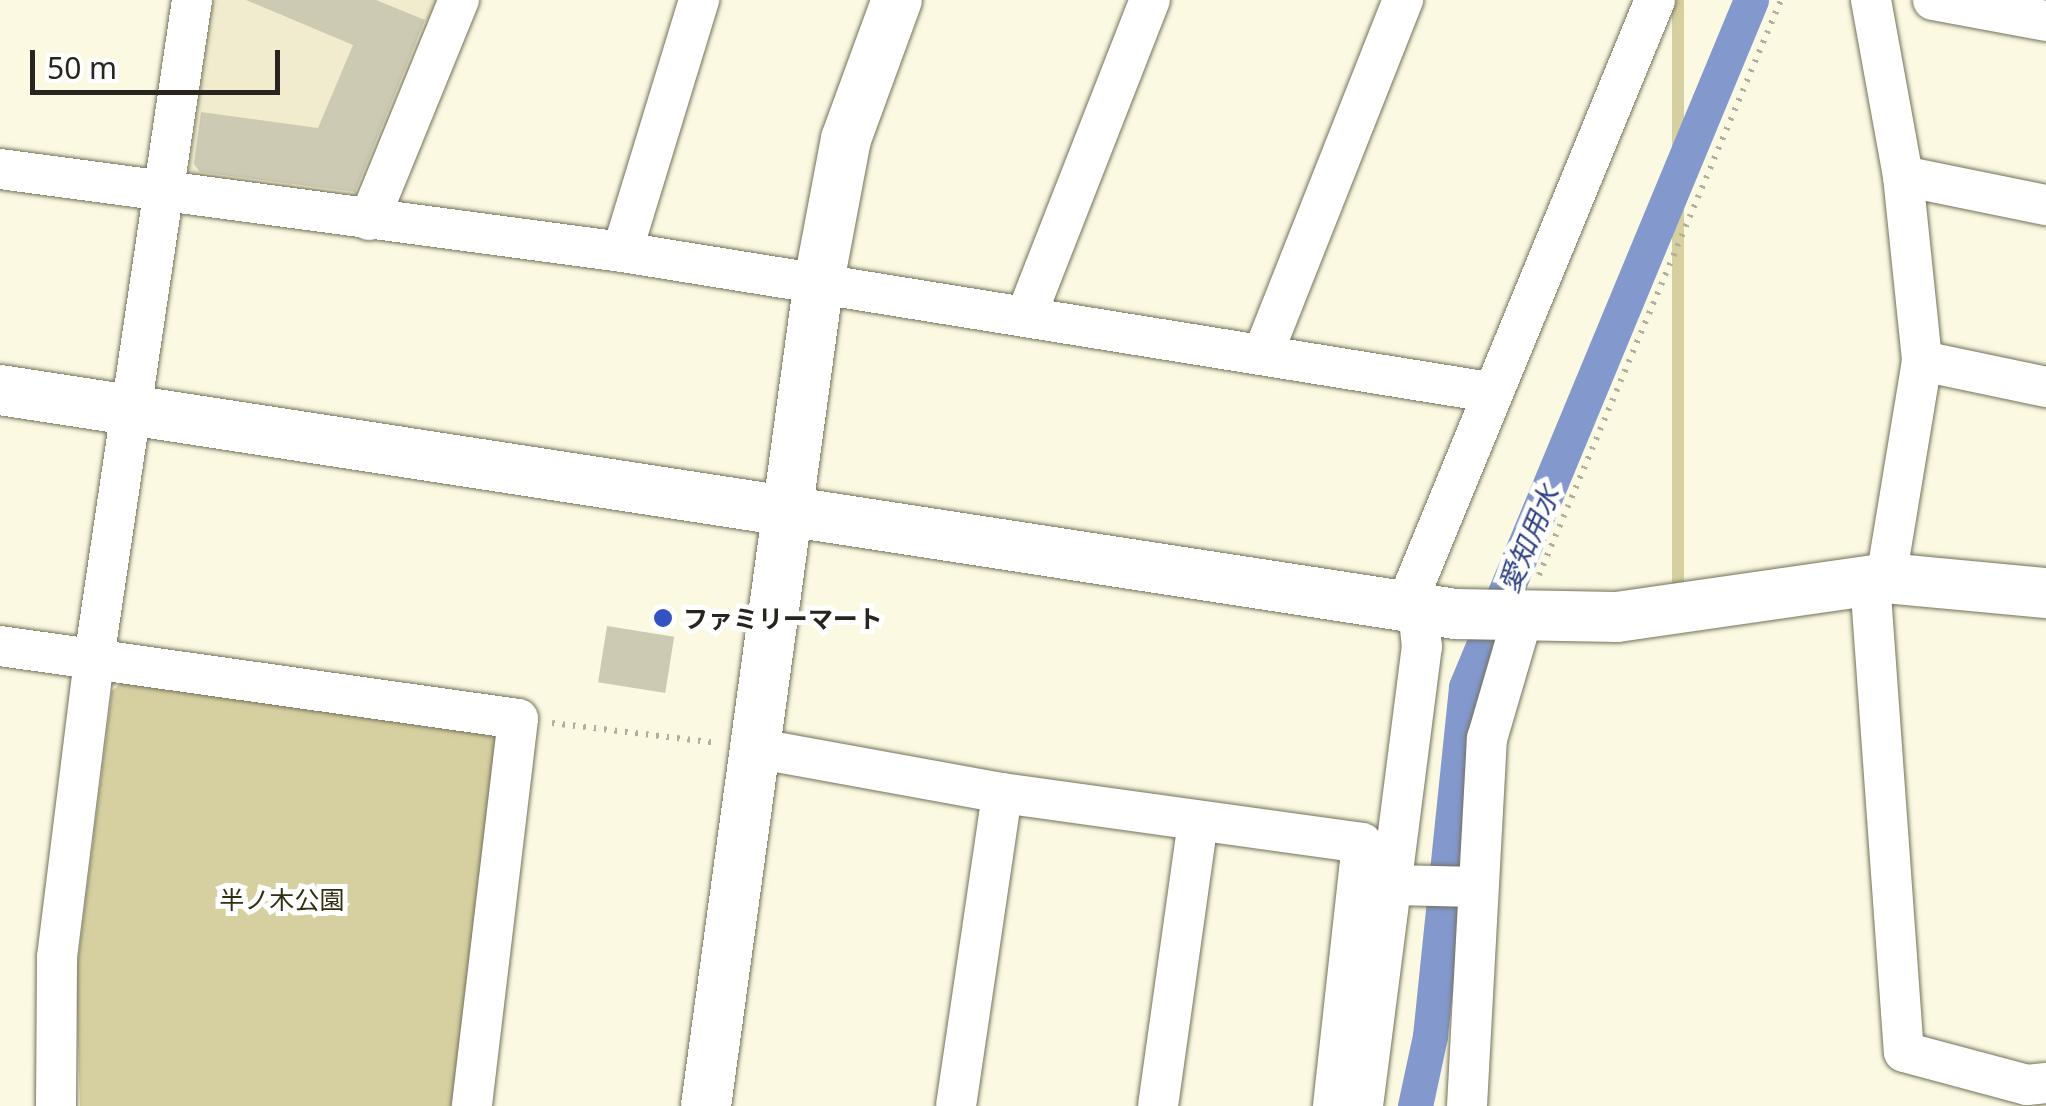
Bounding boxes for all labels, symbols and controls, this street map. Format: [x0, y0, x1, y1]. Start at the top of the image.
scale bar [35, 30, 285, 92]
text: 50 m [47, 47, 117, 88]
water label: 愛知用水 [1491, 481, 1565, 597]
place label: ファミリーマート [683, 603, 883, 633]
marker: ファミリーマート [652, 607, 674, 629]
park label: 半ノ木公園 [220, 884, 344, 914]

